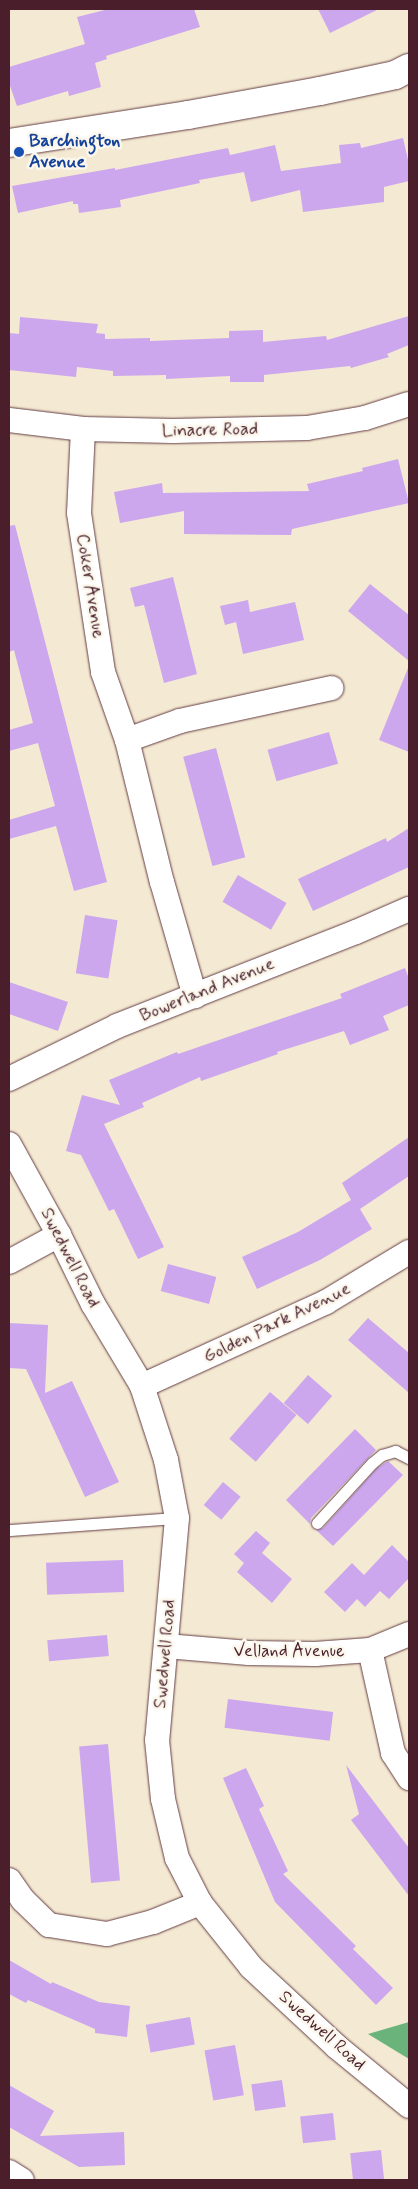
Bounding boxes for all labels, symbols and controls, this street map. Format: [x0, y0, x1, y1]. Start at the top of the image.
place label: Barchington Avenue [29, 131, 120, 173]
marker: Barchington Avenue [13, 146, 25, 158]
street label: Linacre Road [162, 418, 258, 442]
street label: Coker Avenue [71, 531, 109, 641]
street label: Bowerland Avenue [137, 953, 277, 1027]
street label: Swedwell Road [36, 1204, 104, 1312]
street label: Golden Park Avenue [204, 1280, 350, 1366]
street label: Swedwell Road [149, 1599, 181, 1709]
street label: Velland Avenue [231, 1640, 347, 1662]
street label: Swedwell Road [274, 1986, 370, 2076]

